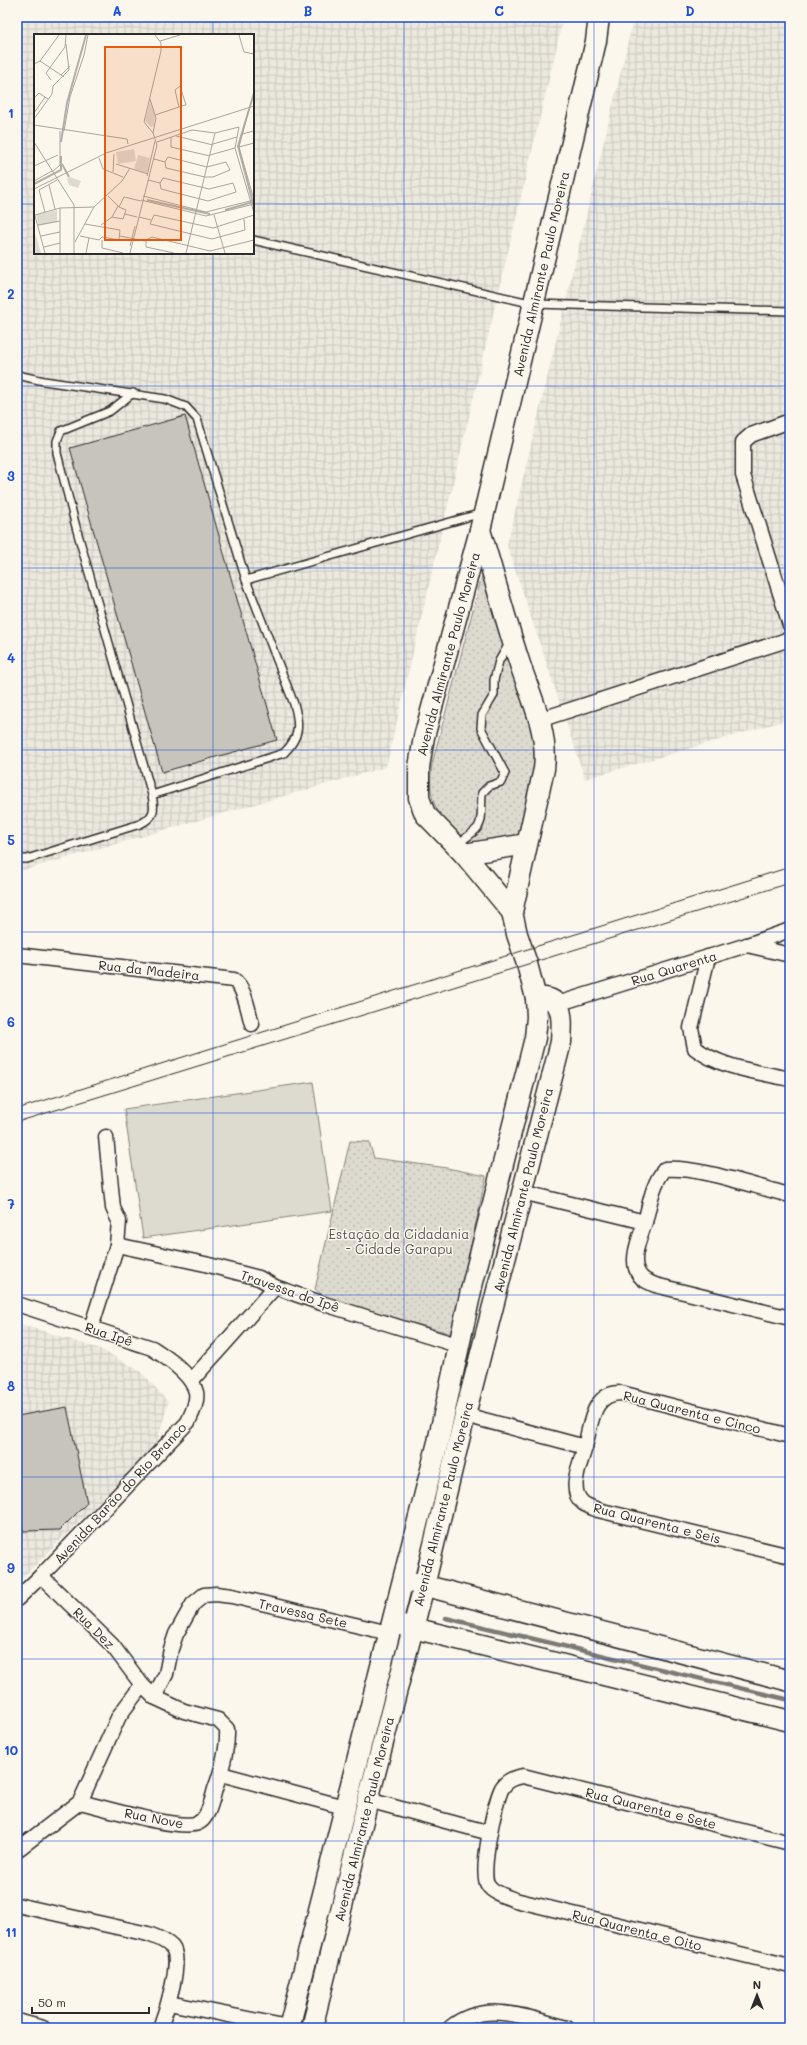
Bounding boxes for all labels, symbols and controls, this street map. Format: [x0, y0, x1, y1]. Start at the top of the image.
text: A [112, 2, 122, 19]
text: B [304, 2, 313, 19]
text: C [494, 2, 504, 19]
text: D [685, 2, 695, 19]
inset map [34, 34, 254, 254]
text: 1 [8, 104, 14, 121]
street label: Avenida Almirante Paulo Moreira [509, 170, 572, 378]
text: 2 [7, 285, 15, 302]
text: 3 [7, 467, 15, 484]
street label: Avenida Almirante Paulo Moreira [412, 550, 483, 758]
text: 4 [7, 649, 15, 666]
text: 5 [7, 831, 15, 848]
street label: Rua Quarenta [629, 946, 719, 989]
street label: Rua da Madeira [98, 956, 200, 983]
text: 6 [7, 1013, 15, 1030]
street label: Avenida Almirante Paulo Moreira [489, 1086, 556, 1294]
text: 7 [7, 1195, 15, 1212]
park label: Estação da Cidadania - Cidade Garapu [329, 1225, 469, 1257]
street label: Travessa do Ipê [238, 1266, 342, 1315]
street label: Rua Ipê [83, 1318, 135, 1349]
text: 8 [7, 1377, 15, 1394]
street label: Rua Quarenta e Cinco [622, 1386, 763, 1437]
street label: Avenida Almirante Paulo Moreira [409, 1400, 476, 1608]
street label: Avenida Barão do Rio Branco [50, 1418, 190, 1567]
street label: Rua Quarenta e Seis [592, 1498, 723, 1547]
text: 9 [7, 1559, 15, 1576]
street label: Travessa Sete [257, 1594, 349, 1631]
street label: Rua Dez [70, 1603, 119, 1652]
street label: Avenida Almirante Paulo Moreira [330, 1715, 397, 1923]
text: 10 [4, 1741, 18, 1758]
street label: Rua Quarenta e Sete [584, 1783, 718, 1832]
street label: Rua Nove [123, 1803, 185, 1832]
street label: Rua Quarenta e Oito [571, 1905, 704, 1954]
text: 11 [5, 1923, 17, 1940]
north arrow [737, 1975, 777, 2015]
text: N [753, 1977, 761, 1992]
scale bar [32, 1989, 149, 2015]
text: 50 m [38, 1994, 66, 2010]

